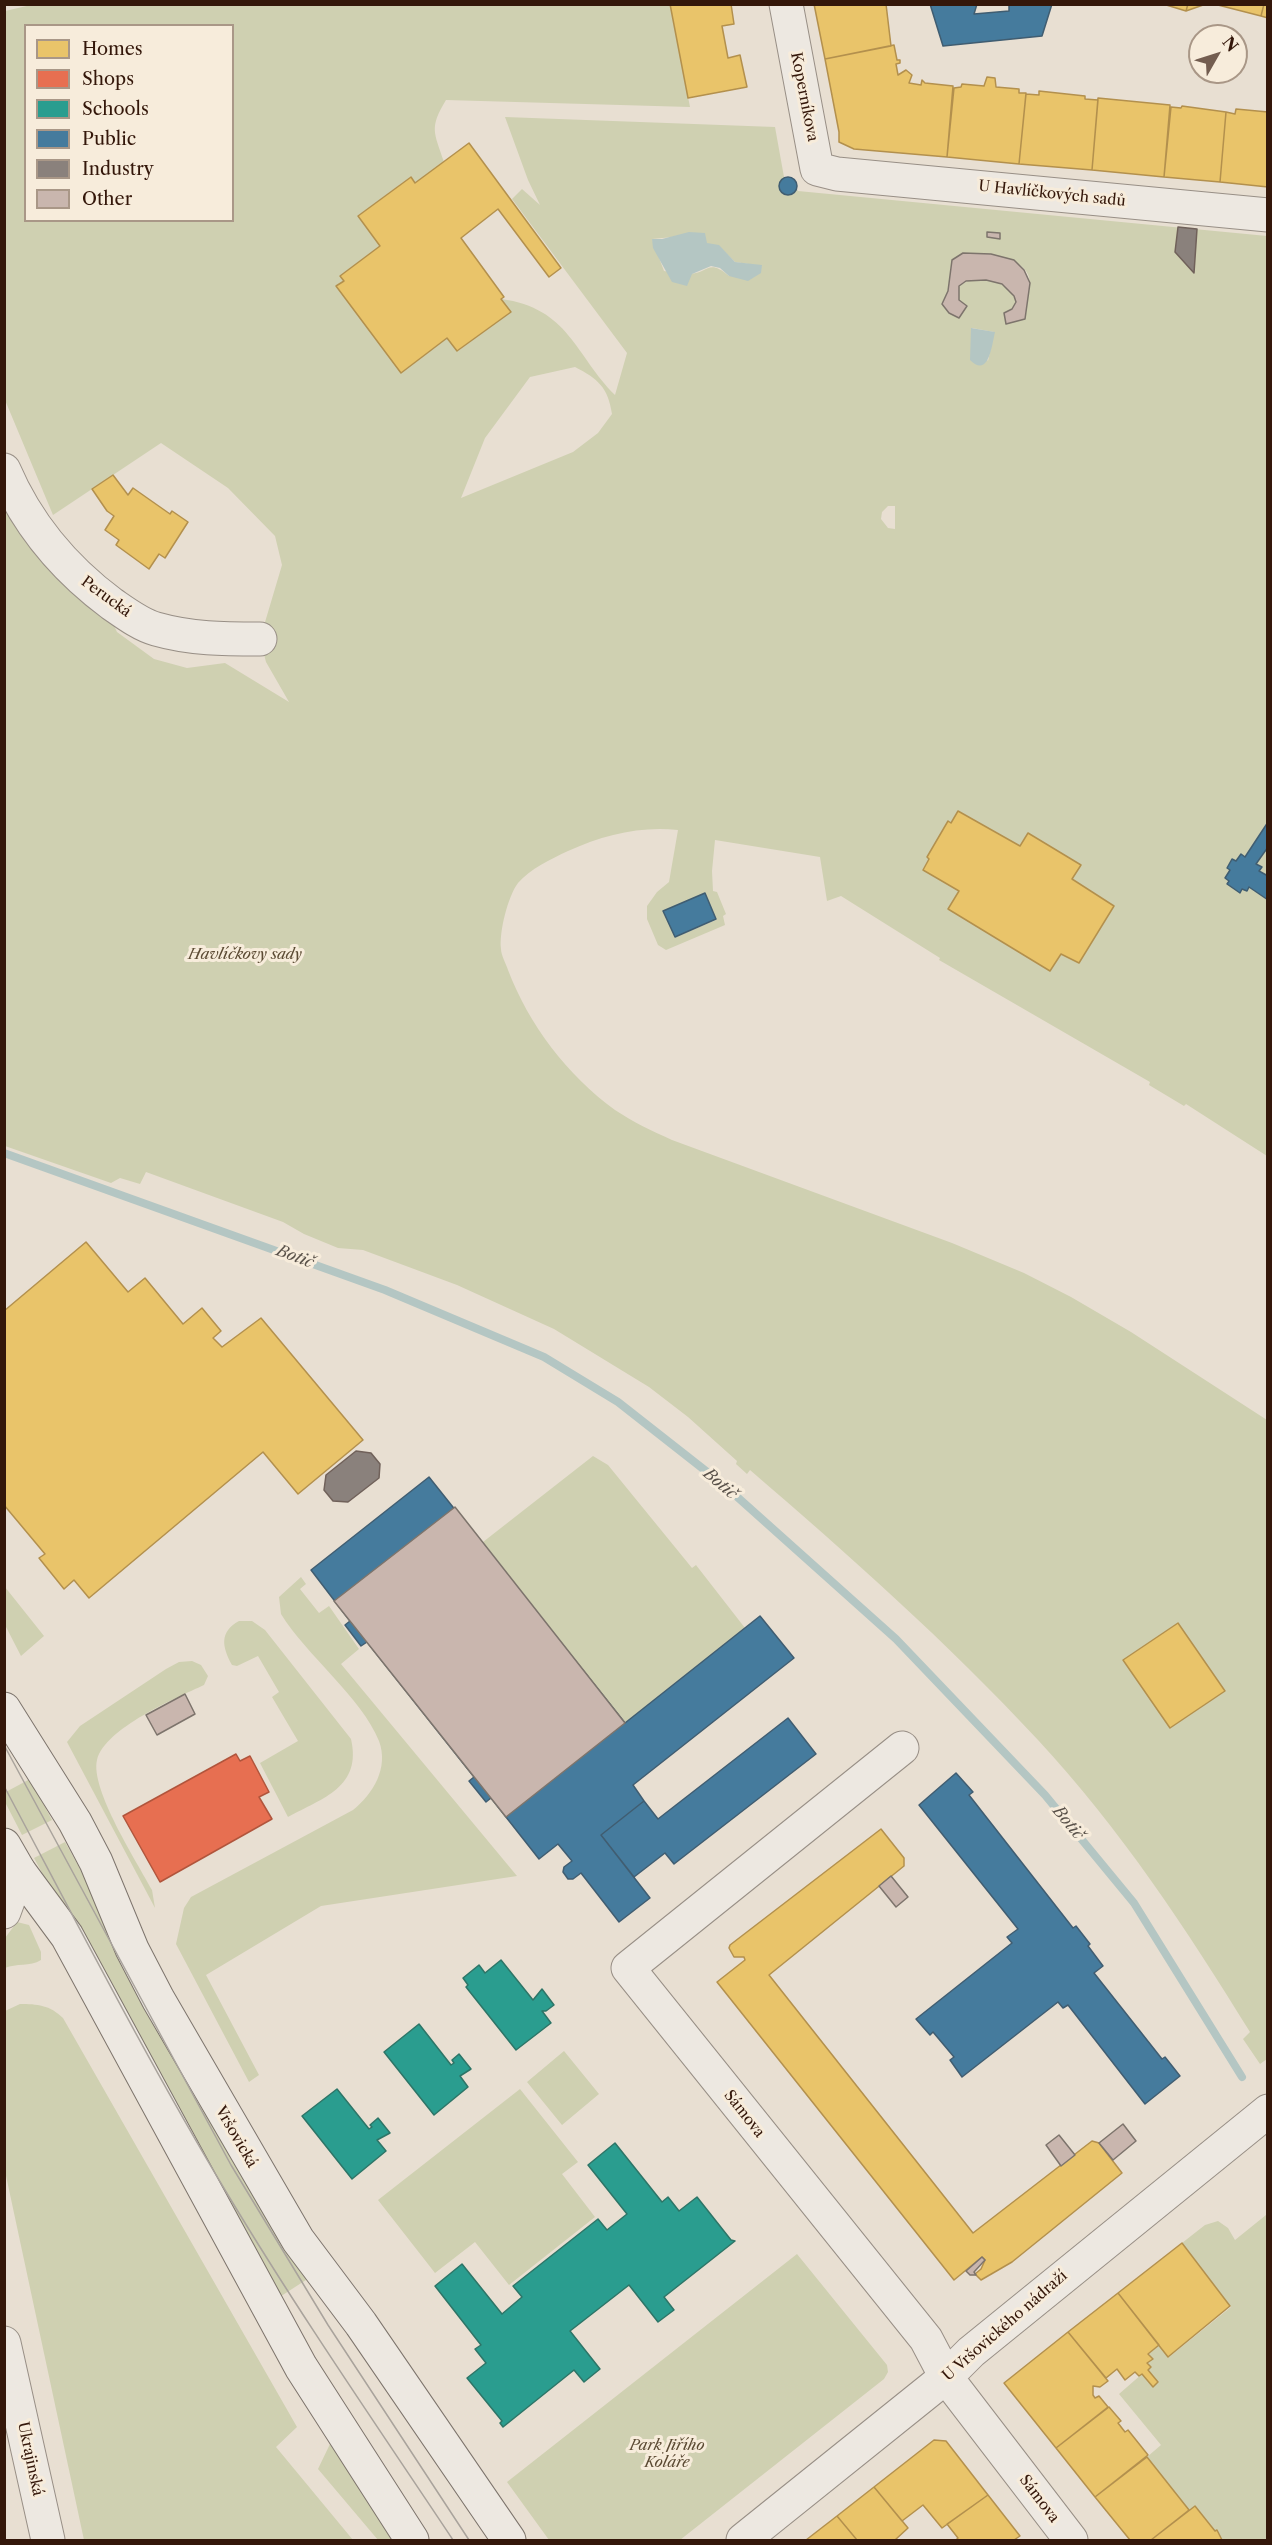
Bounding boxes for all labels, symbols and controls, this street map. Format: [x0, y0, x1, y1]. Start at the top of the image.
legend [24, 24, 234, 222]
north arrow [1188, 24, 1248, 84]
text: N [1218, 32, 1243, 56]
text: Homes [82, 38, 143, 60]
street label: Koperníkova [787, 51, 821, 143]
text: Shops [82, 68, 134, 90]
text: Schools [82, 98, 149, 120]
text: Public [82, 128, 136, 150]
text: Industry [82, 158, 154, 180]
street label: U Havlíčkových sadů [978, 177, 1126, 211]
text: Other [82, 188, 132, 210]
street label: Perucká [77, 573, 135, 621]
park label: Havlíčkovy sady [188, 946, 302, 964]
water label: Botič [274, 1241, 316, 1273]
water label: Botič [699, 1464, 741, 1504]
water label: Botič [1048, 1802, 1088, 1844]
street label: Sámova [720, 2087, 768, 2141]
street label: Vršovická [211, 2103, 261, 2171]
street label: U Vršovického nádraží [939, 2267, 1071, 2385]
street label: Ukrajinská [13, 2420, 47, 2498]
park label: Park Jiřího Koláře [629, 2437, 705, 2472]
street label: Sámova [1015, 2472, 1063, 2526]

